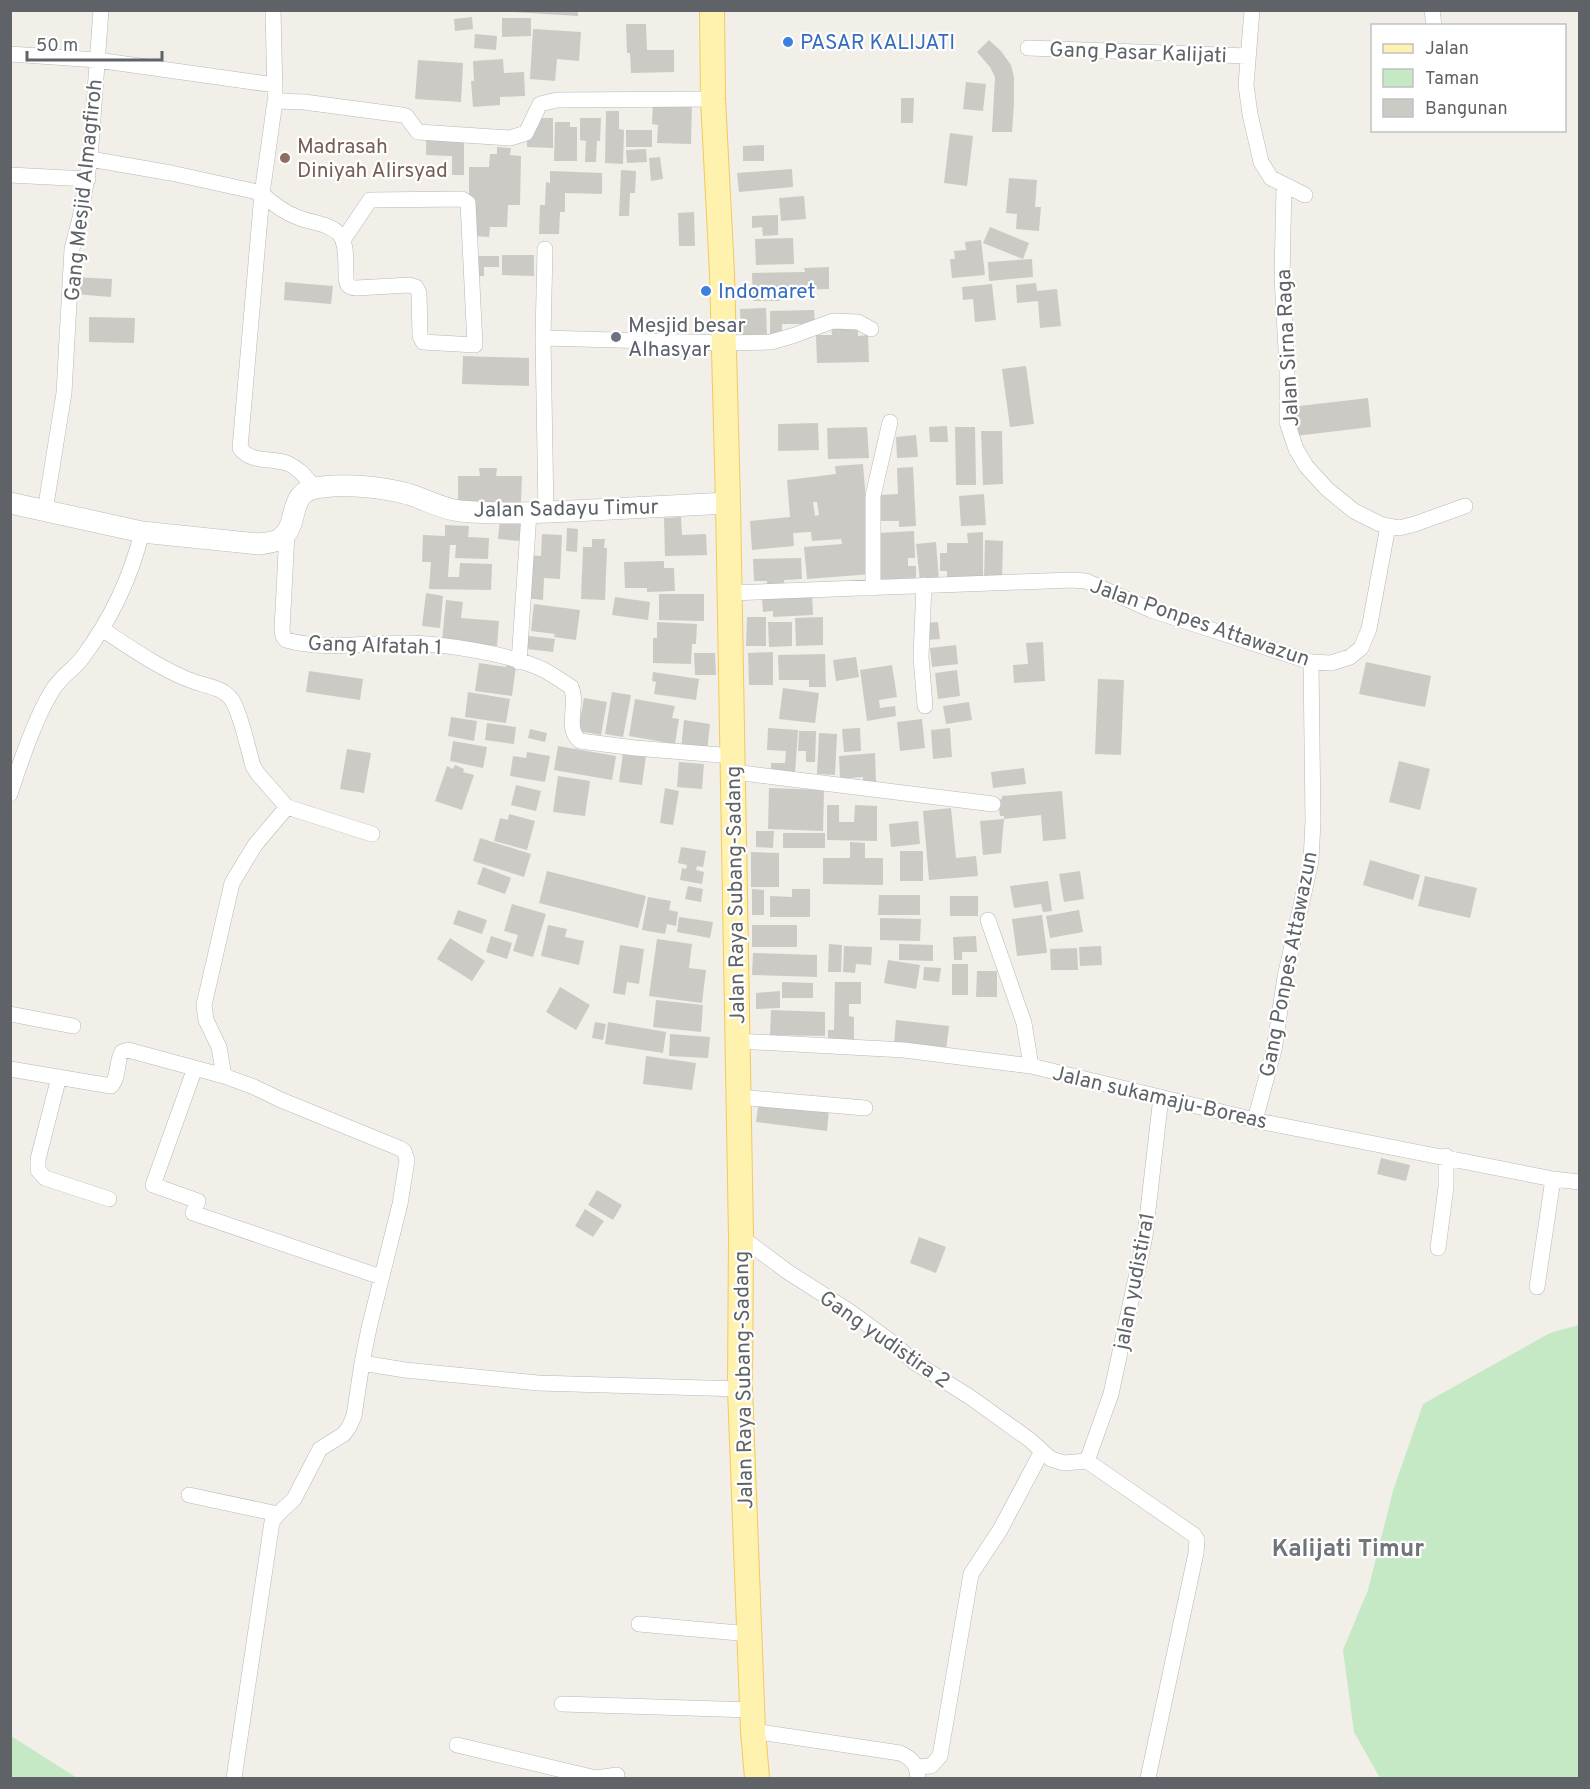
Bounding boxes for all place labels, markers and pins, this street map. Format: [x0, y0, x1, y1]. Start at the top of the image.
place label: PASAR KALIJATI [800, 30, 955, 57]
marker: PASAR KALIJATI [781, 35, 795, 49]
place label: Madrasah Diniyah Alirsyad [297, 134, 448, 185]
marker: Madrasah Diniyah Alirsyad [278, 151, 292, 165]
place label: Indomaret [718, 279, 815, 306]
marker: Indomaret [699, 284, 713, 298]
place label: Mesjid besar Alhasyar [628, 313, 746, 364]
marker: Mesjid besar Alhasyar [609, 330, 623, 344]

